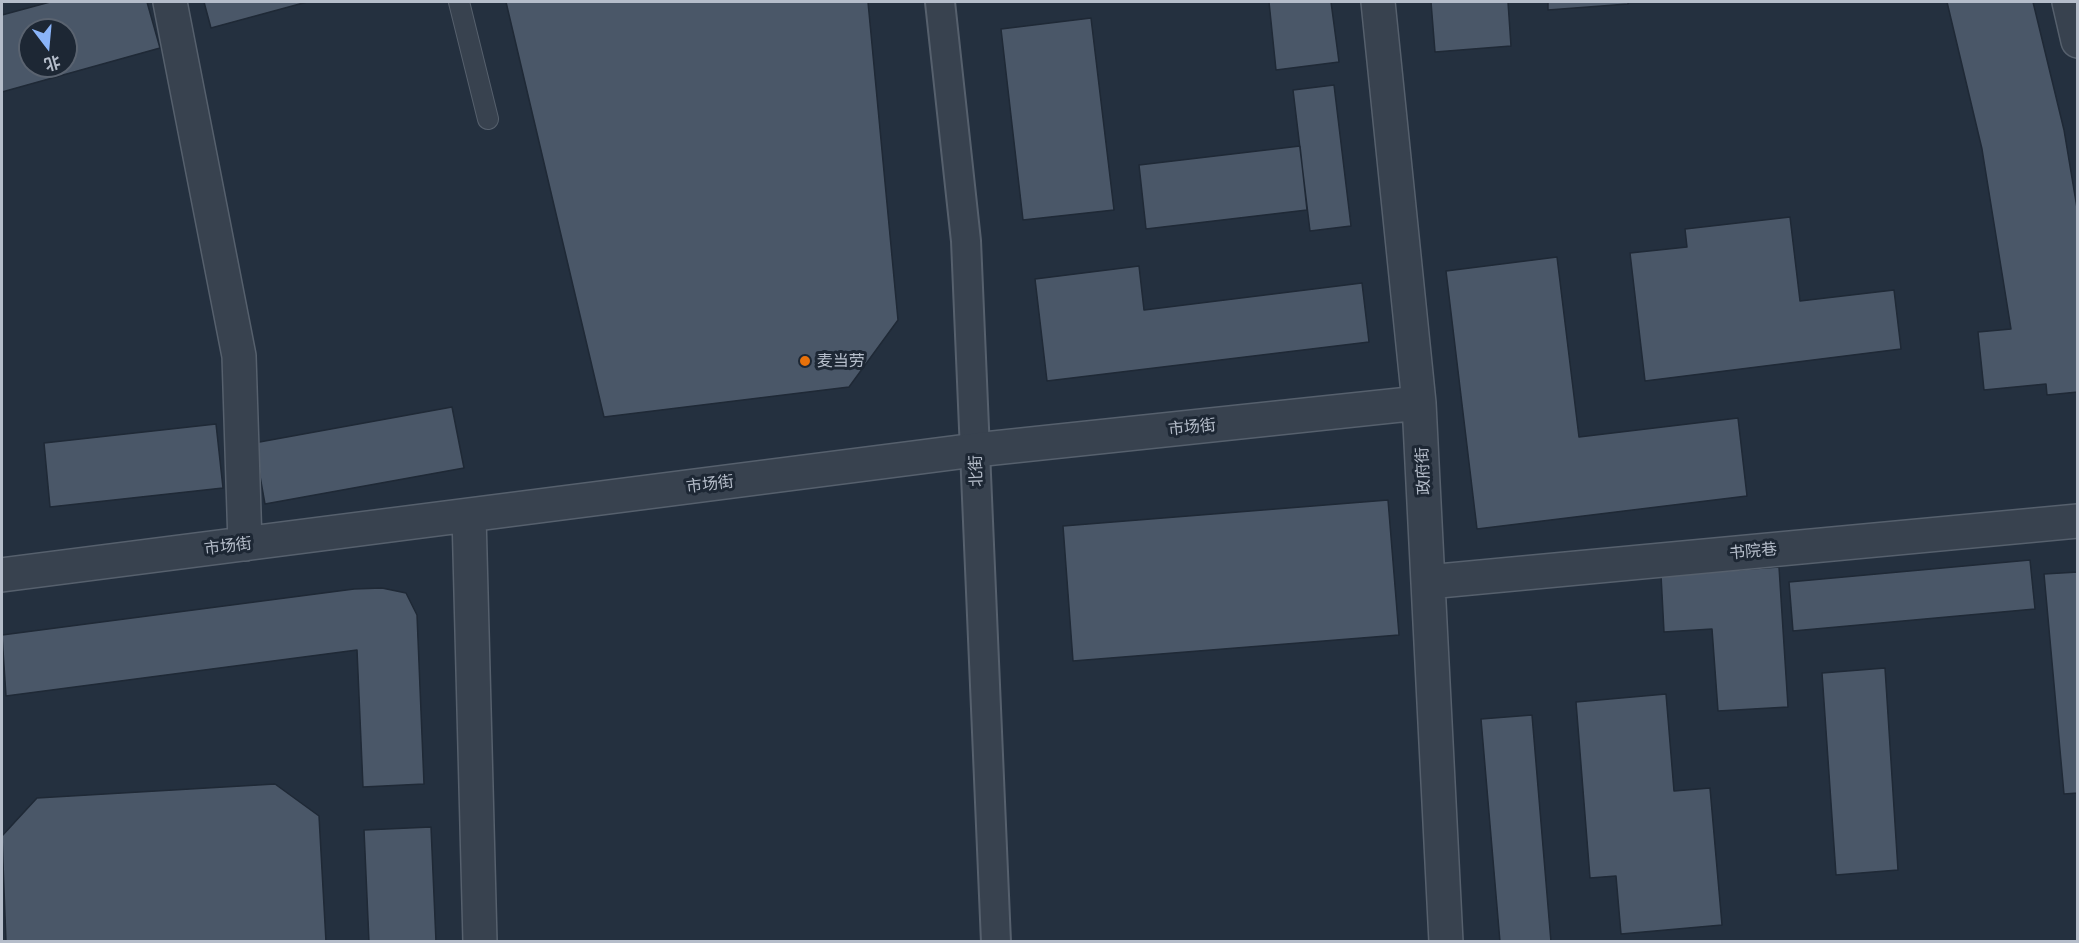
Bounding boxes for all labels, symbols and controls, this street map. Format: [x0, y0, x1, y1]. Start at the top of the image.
north arrow [18, 18, 78, 78]
text: 北 [42, 53, 63, 75]
place label: 麦当劳 [817, 351, 865, 371]
marker: 麦当劳 [798, 354, 812, 368]
street label: 市场街 [1167, 415, 1217, 439]
street label: 政府街 [1412, 447, 1434, 495]
street label: 北街 [966, 455, 986, 487]
street label: 市场街 [685, 472, 735, 496]
street label: 市场街 [203, 534, 253, 558]
street label: 书院巷 [1728, 539, 1778, 563]

